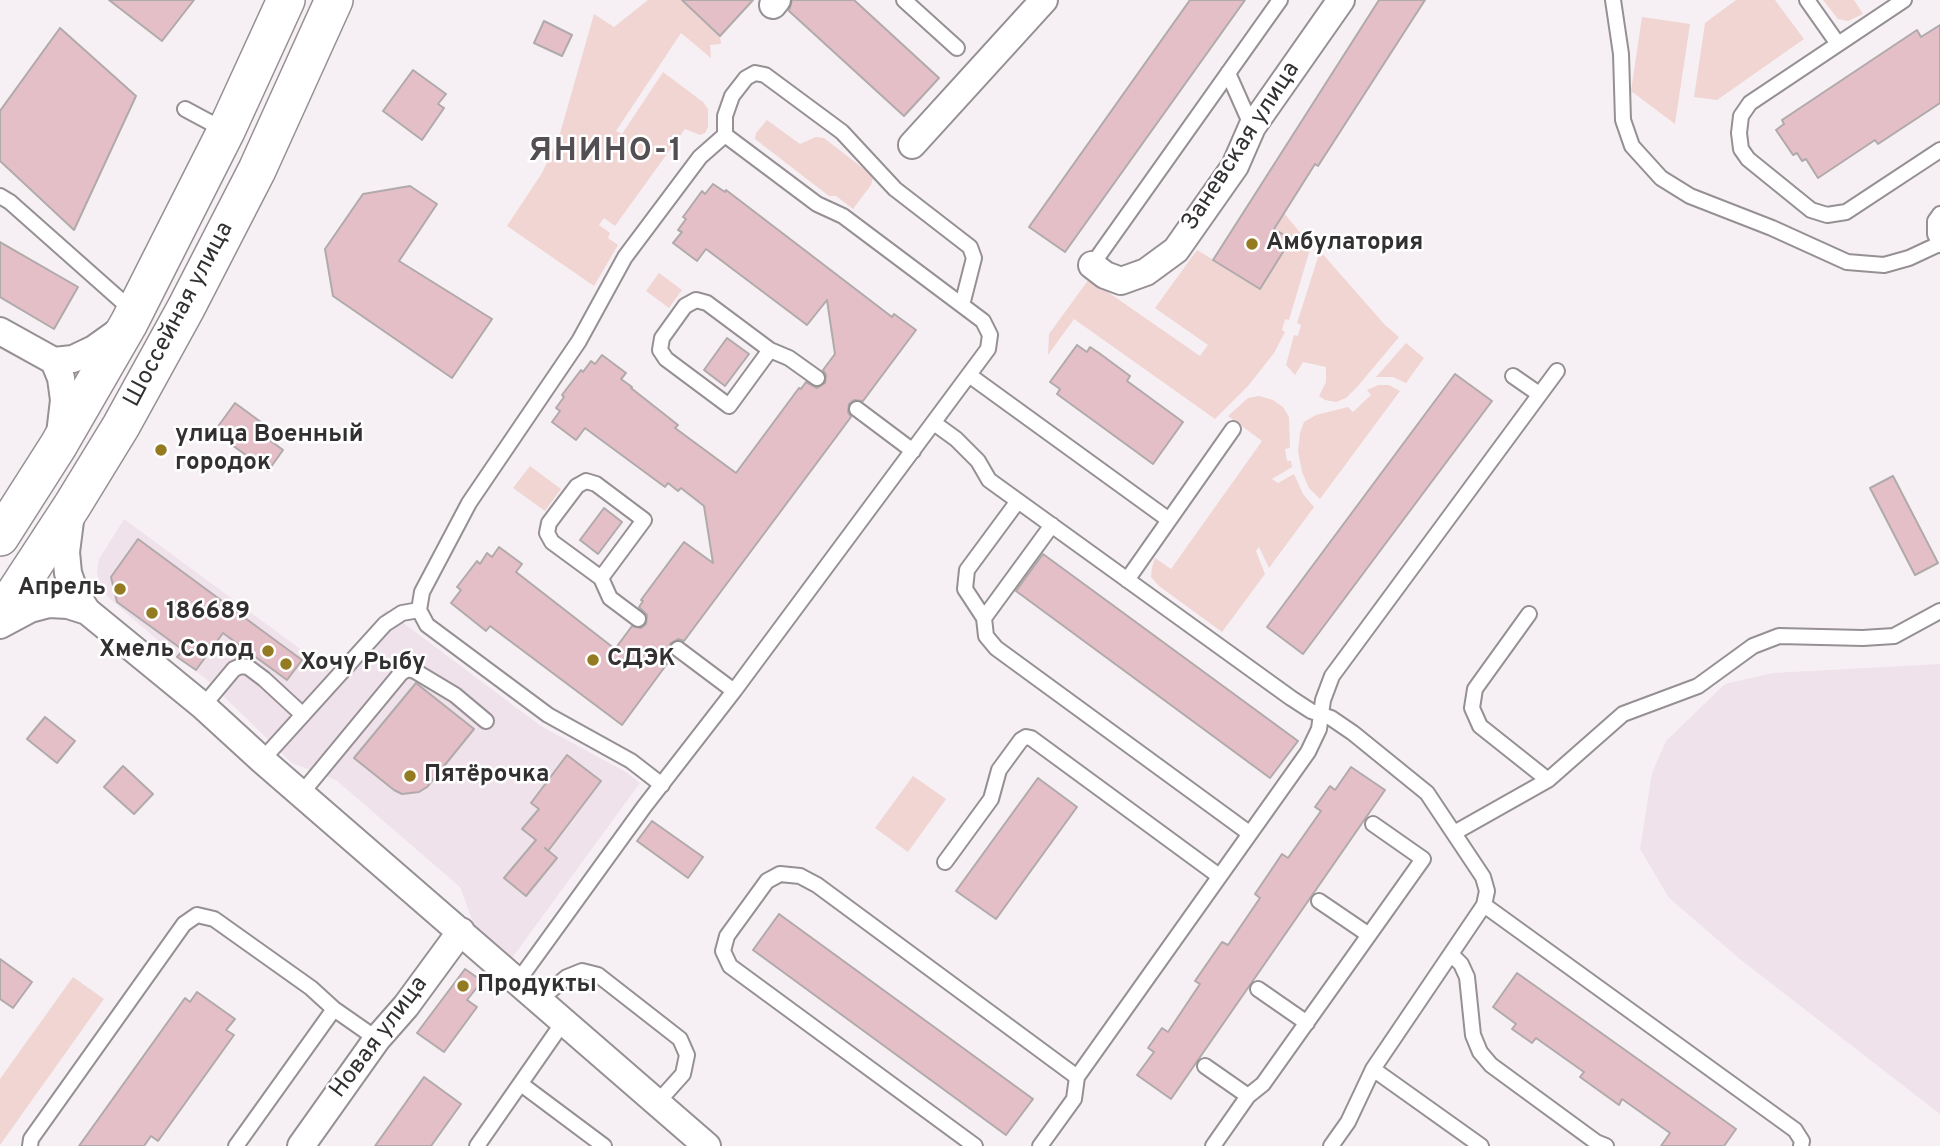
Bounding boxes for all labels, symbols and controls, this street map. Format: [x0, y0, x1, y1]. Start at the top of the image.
street label: Заневская улица [1177, 57, 1307, 237]
district label: ЯНИНО-1 [529, 135, 683, 173]
street label: Шоссейная улица [119, 218, 241, 412]
place label: Амбулатория [1266, 230, 1423, 258]
marker: Амбулатория [1244, 236, 1260, 252]
place label: улица Военный городок [175, 422, 364, 478]
marker: улица Военный городок [153, 442, 169, 458]
place label: Апрель [18, 575, 106, 603]
marker: Апрель [112, 581, 128, 597]
place label: 186689 [166, 599, 250, 627]
marker: 186689 [144, 605, 160, 621]
place label: Хмель Солод [99, 637, 254, 665]
marker: Хмель Солод [260, 643, 276, 659]
place label: СДЭК [607, 646, 675, 674]
place label: Хочу Рыбу [300, 650, 426, 678]
marker: СДЭК [585, 652, 601, 668]
marker: Хочу Рыбу [278, 656, 294, 672]
place label: Пятёрочка [424, 762, 549, 790]
marker: Пятёрочка [402, 768, 418, 784]
street label: Новая улица [325, 972, 435, 1104]
place label: Продукты [477, 972, 597, 1000]
marker: Продукты [455, 978, 471, 994]

